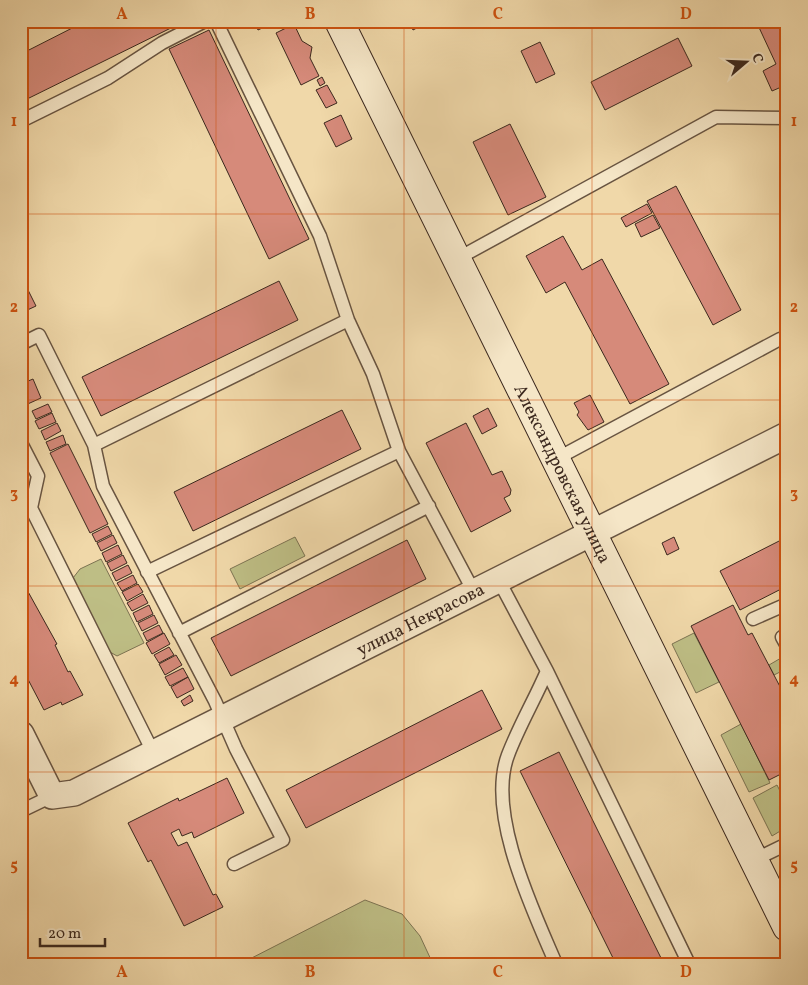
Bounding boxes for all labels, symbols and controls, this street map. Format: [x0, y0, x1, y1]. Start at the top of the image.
text: A [116, 4, 128, 26]
text: B [305, 4, 316, 26]
text: C [493, 4, 503, 26]
text: D [680, 4, 692, 26]
north arrow [720, 38, 770, 88]
text: С [746, 51, 767, 66]
text: 1 [11, 111, 17, 133]
text: 1 [791, 111, 797, 133]
text: 2 [10, 297, 18, 319]
text: 2 [790, 297, 798, 319]
street label: Александровская улица [507, 381, 616, 568]
text: 3 [10, 483, 18, 505]
text: 3 [790, 483, 798, 505]
street label: улица Некрасова [353, 578, 489, 663]
text: 4 [9, 669, 19, 691]
text: 4 [789, 669, 799, 691]
text: 5 [10, 855, 18, 877]
text: 5 [790, 855, 798, 877]
scale bar [40, 915, 105, 947]
text: 20 m [48, 924, 81, 945]
text: A [116, 962, 128, 984]
text: B [305, 962, 316, 984]
text: C [493, 962, 503, 984]
text: D [680, 962, 692, 984]

